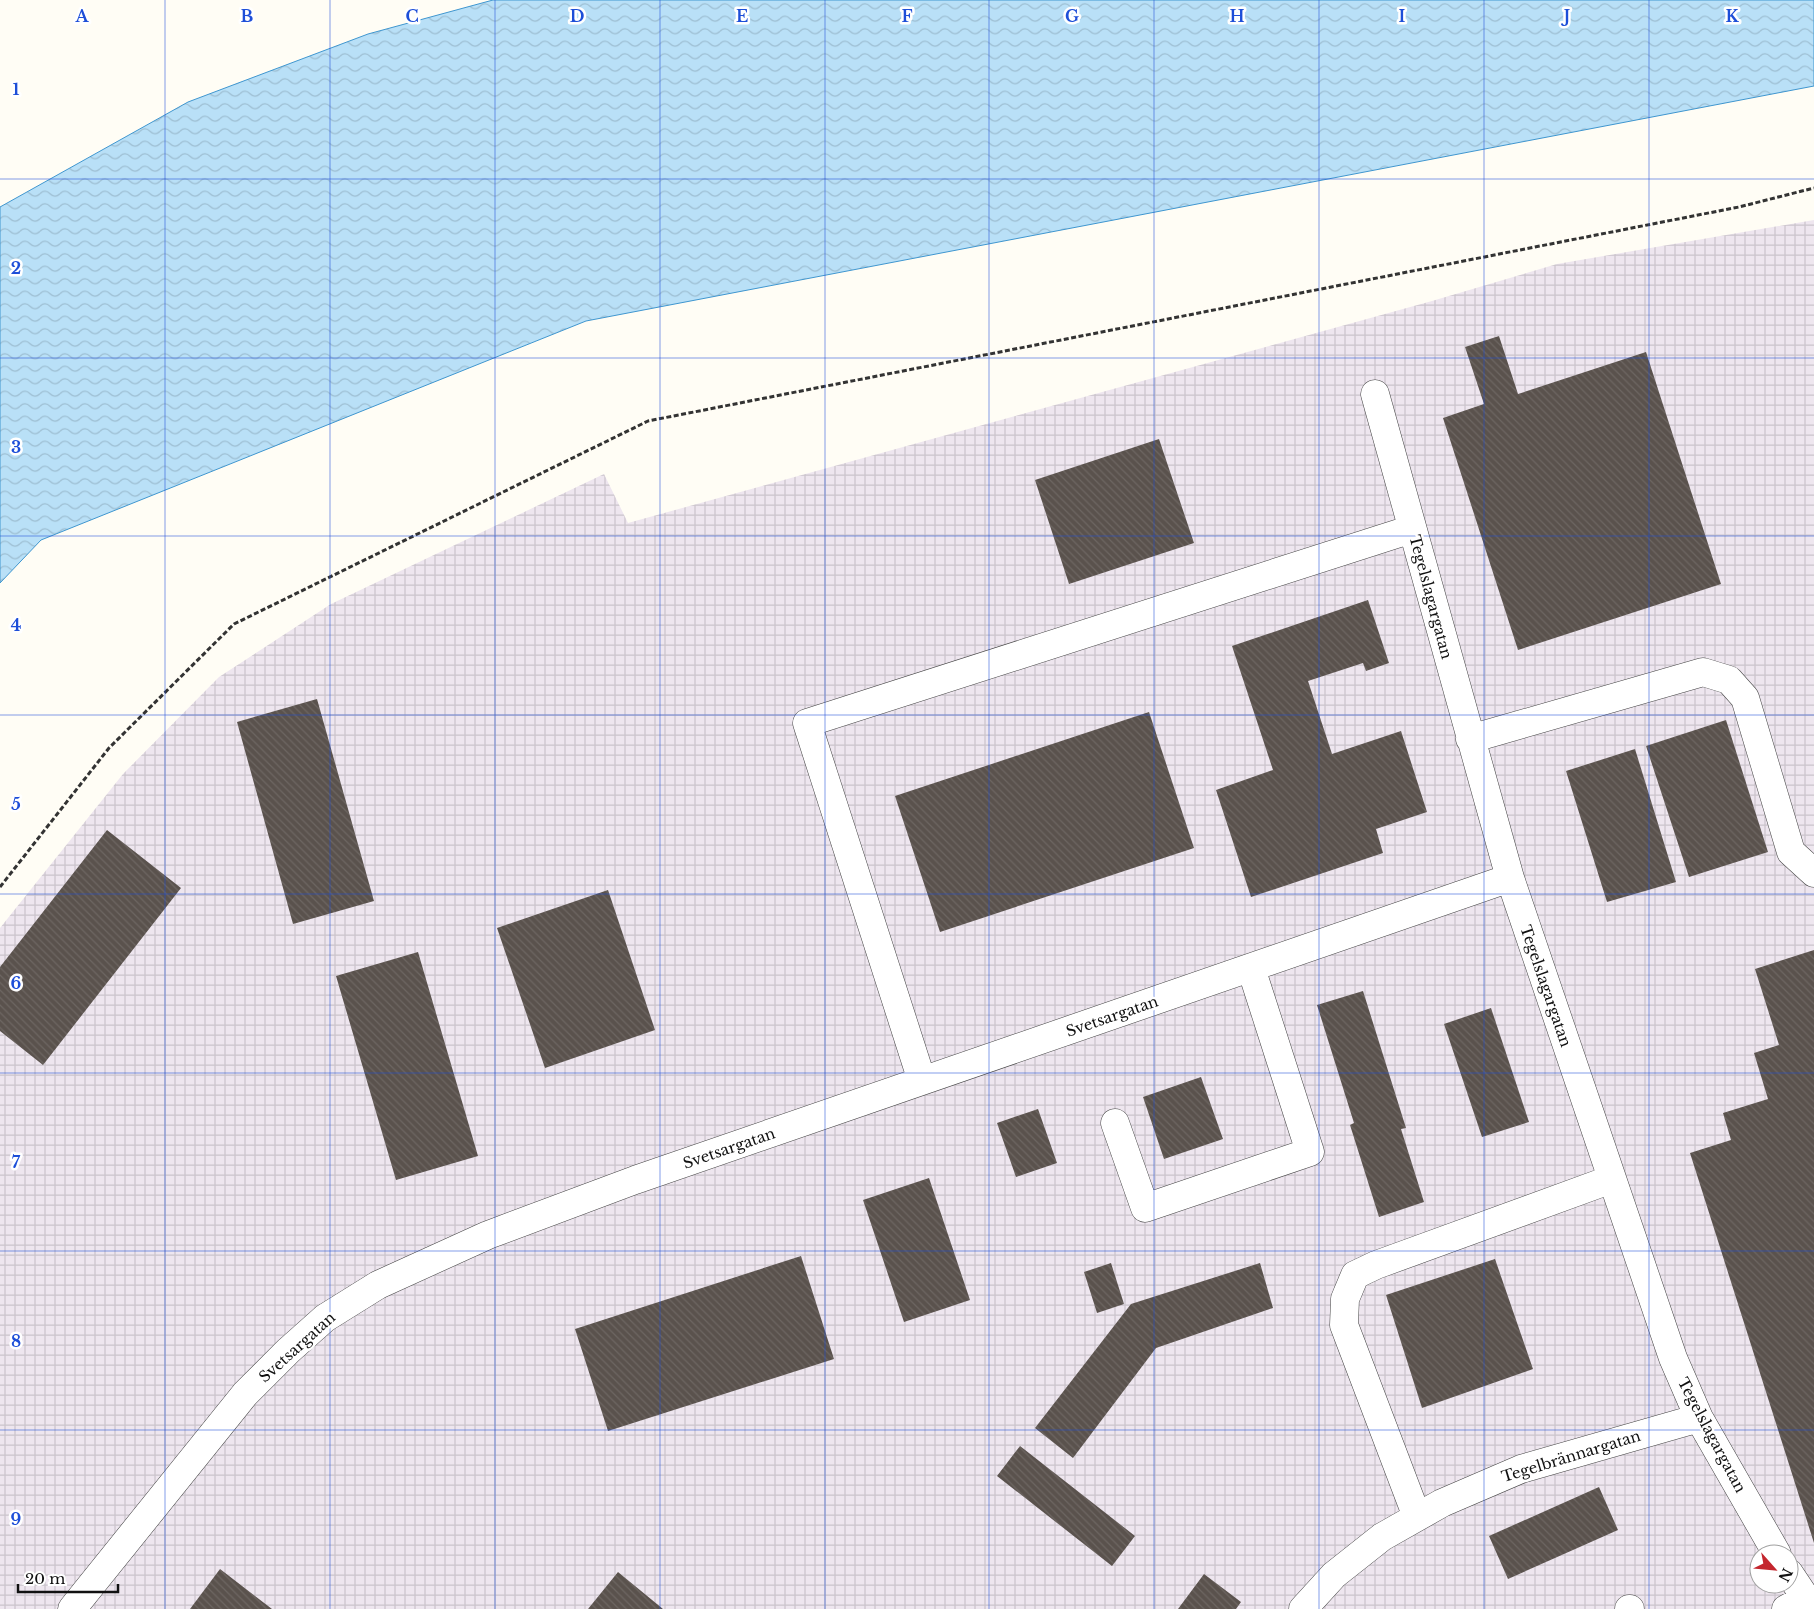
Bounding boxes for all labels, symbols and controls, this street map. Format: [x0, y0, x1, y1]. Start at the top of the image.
text: A [75, 6, 90, 26]
text: B [241, 6, 254, 26]
text: C [405, 6, 419, 26]
text: D [570, 6, 584, 26]
text: E [736, 6, 748, 26]
text: F [901, 6, 913, 26]
text: G [1065, 6, 1079, 26]
text: H [1229, 6, 1245, 26]
text: I [1399, 6, 1406, 26]
text: J [1561, 6, 1570, 26]
text: K [1725, 6, 1739, 26]
text: 1 [13, 79, 20, 99]
text: 2 [11, 258, 21, 278]
text: 3 [11, 437, 21, 457]
street label: Tegelslagargatan [1405, 533, 1457, 661]
text: 4 [11, 615, 21, 635]
text: 5 [11, 794, 21, 814]
street label: Tegelslagargatan [1516, 923, 1576, 1049]
text: 6 [11, 973, 22, 993]
street label: Svetsargatan [1063, 991, 1161, 1041]
street label: Svetsargatan [680, 1123, 778, 1173]
text: 7 [12, 1152, 21, 1172]
street label: Svetsargatan [255, 1308, 339, 1386]
text: 8 [11, 1331, 21, 1351]
street label: Tegelslagargatan [1674, 1374, 1750, 1496]
street label: Tegelbrännargatan [1499, 1426, 1643, 1486]
text: 9 [11, 1509, 22, 1529]
north arrow [1749, 1544, 1799, 1594]
scale bar [18, 1562, 118, 1594]
text: N [1775, 1565, 1797, 1585]
text: 20 m [25, 1569, 65, 1588]

